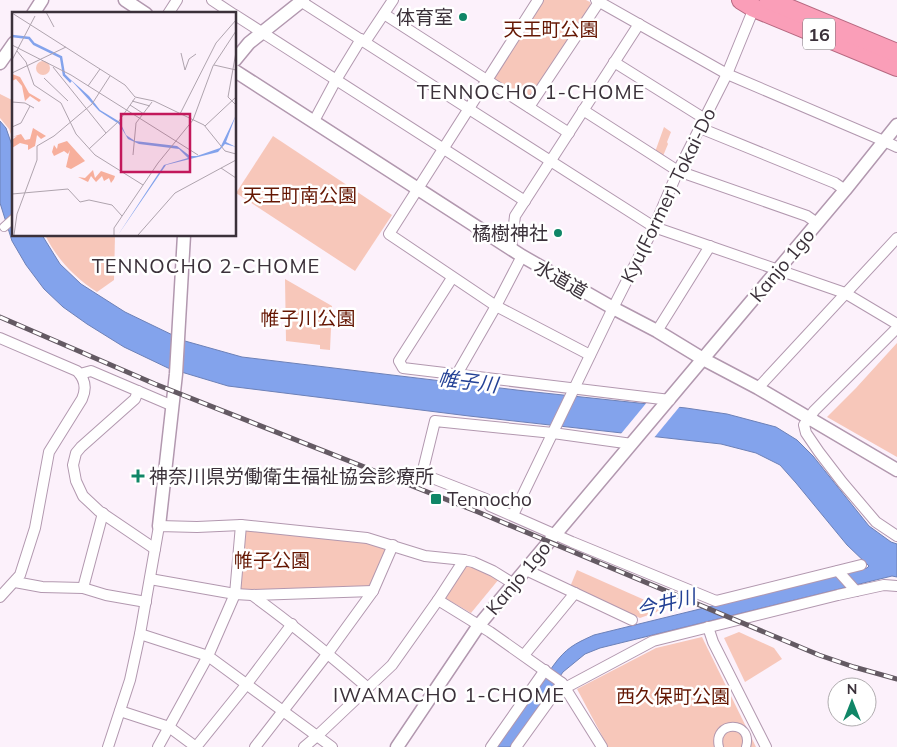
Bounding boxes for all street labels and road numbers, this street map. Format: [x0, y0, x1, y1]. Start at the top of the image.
road number: 16 [803, 18, 835, 50]
street label: Kyu(Former) Tokai-Do [615, 104, 721, 286]
street label: Kanjo 1go [744, 223, 820, 307]
street label: 水道道 [530, 254, 592, 304]
street label: Kanjo 1go [480, 536, 556, 620]

